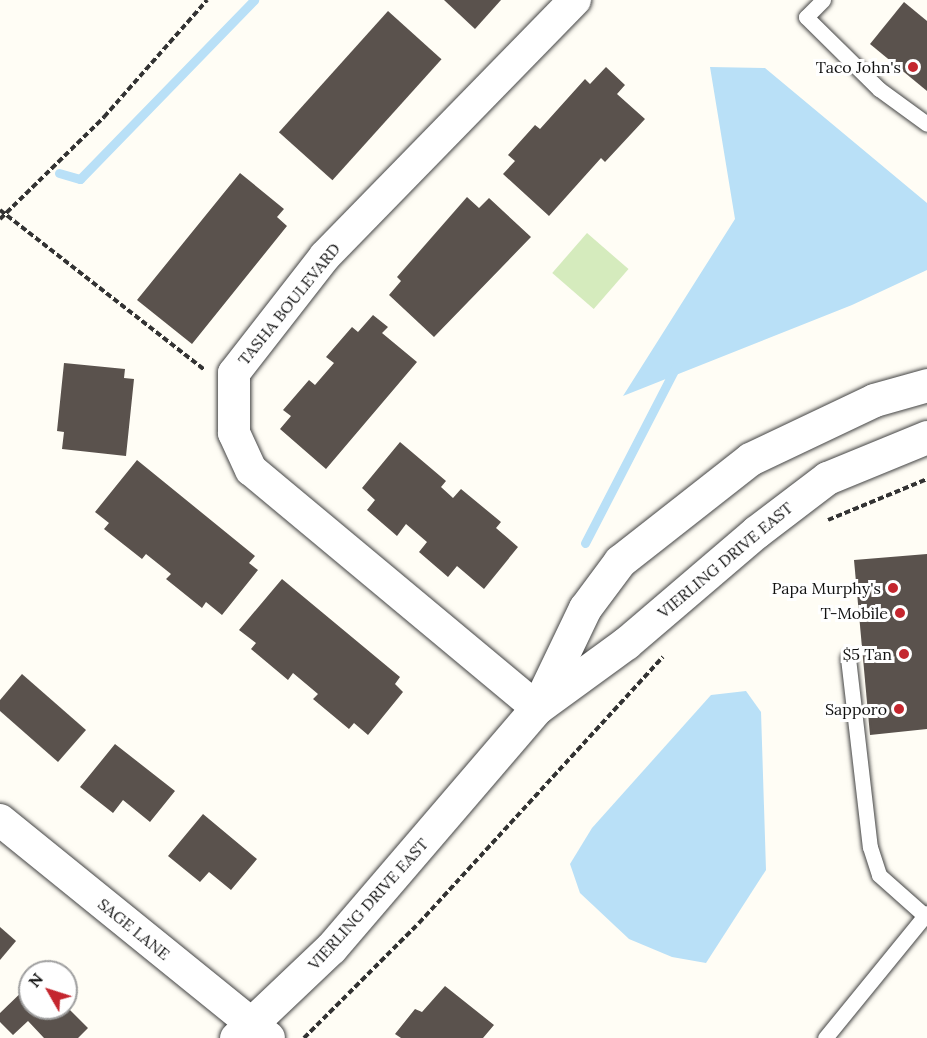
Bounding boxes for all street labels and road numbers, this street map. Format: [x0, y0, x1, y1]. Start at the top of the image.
street label: TASHA BOULEVARD [234, 239, 344, 369]
street label: VIERLING DRIVE EAST [654, 498, 796, 622]
street label: VIERLING DRIVE EAST [304, 834, 432, 974]
street label: SAGE LANE [94, 894, 174, 964]

